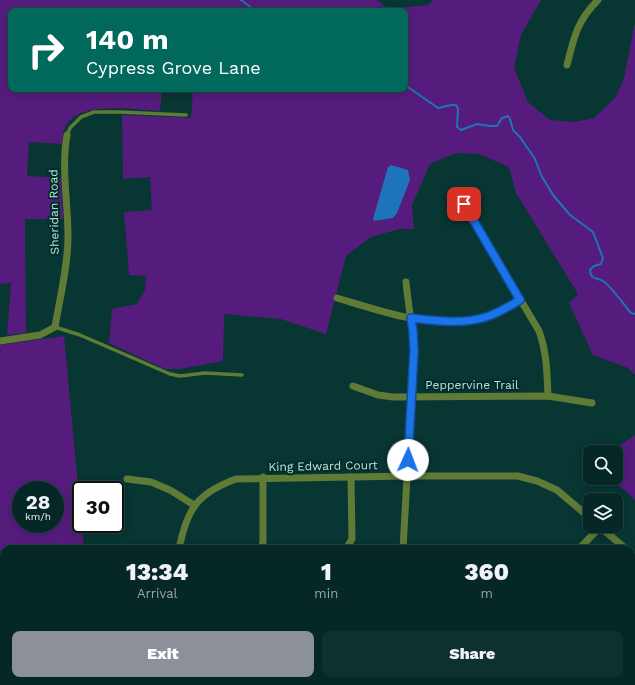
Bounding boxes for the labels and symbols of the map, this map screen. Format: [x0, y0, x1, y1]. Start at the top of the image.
street label: Sheridan Road [46, 169, 62, 255]
pin [447, 187, 481, 221]
street label: Peppervine Trail [425, 378, 519, 392]
position arrow [387, 439, 429, 481]
street label: King Edward Court [268, 458, 378, 474]
speed limit sign: 30 [72, 481, 124, 533]

